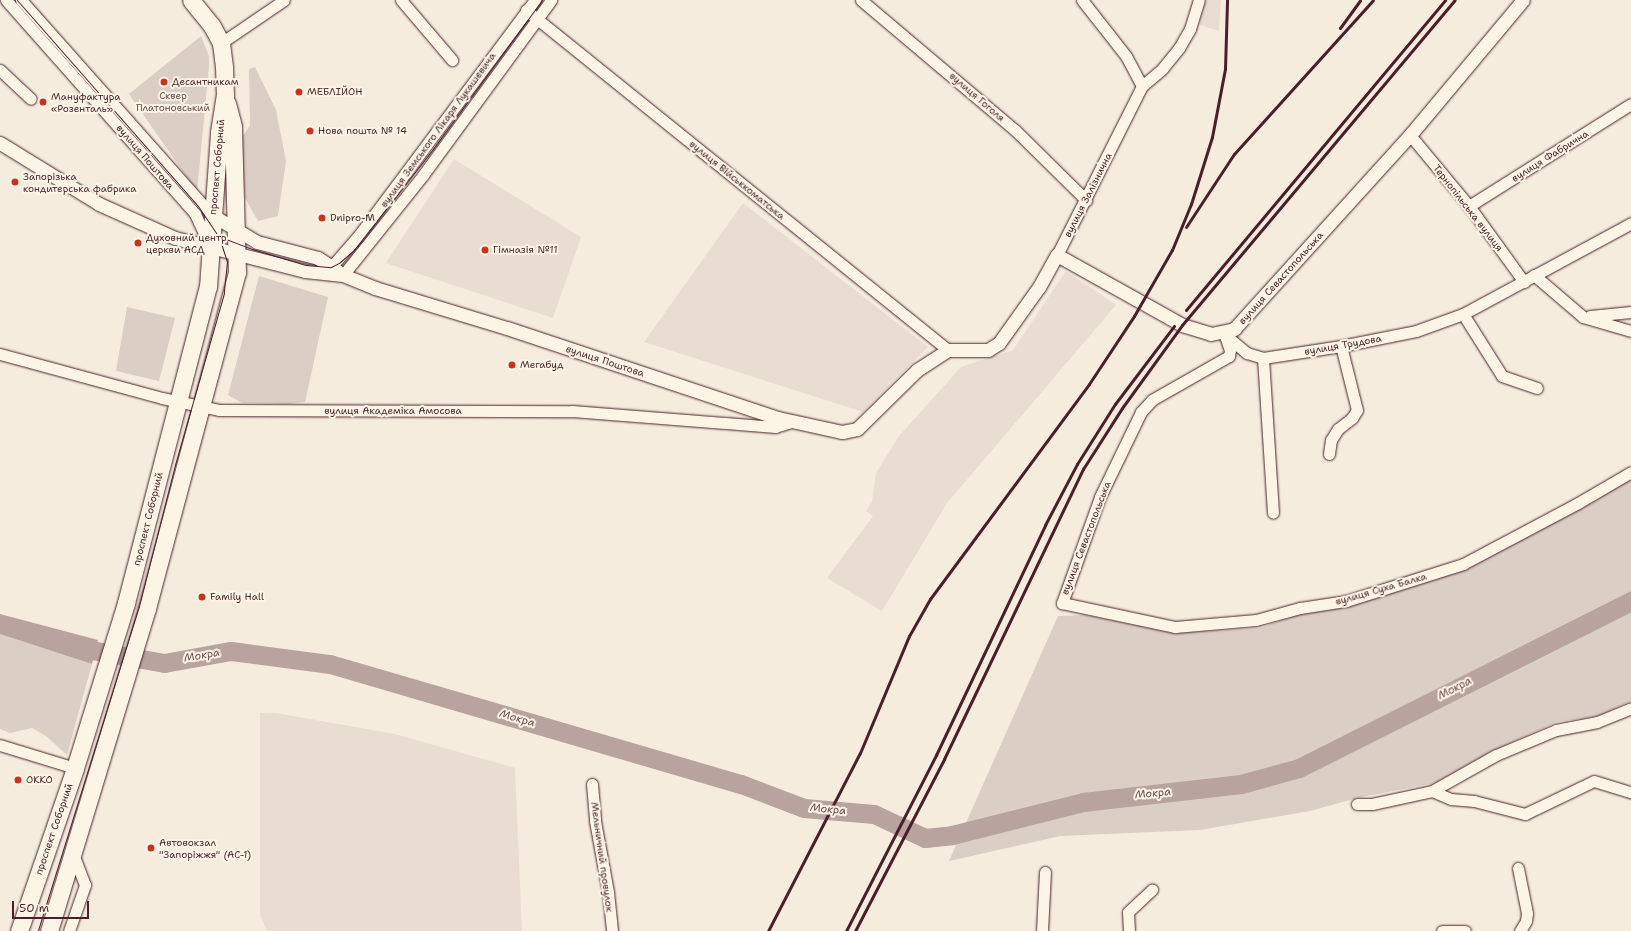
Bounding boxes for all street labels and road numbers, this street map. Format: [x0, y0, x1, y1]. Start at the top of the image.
street label: вулиця Земського Лікаря Лукашевича [378, 50, 498, 210]
street label: вулиця Гоголя [947, 70, 1007, 124]
street label: проспект Соборний [207, 119, 227, 215]
street label: вулиця Поштова [114, 122, 176, 192]
street label: вулиця Фабрична [1509, 128, 1591, 184]
street label: вулиця Військкоматська [687, 138, 787, 222]
street label: вулиця Залізнична [1061, 151, 1115, 239]
street label: Тернопільська вулиця [1430, 162, 1506, 254]
street label: вулиця Севастопольська [1236, 229, 1326, 327]
street label: вулиця Трудова [1303, 332, 1383, 358]
street label: вулиця Поштова [564, 343, 646, 379]
street label: вулиця Академіка Амосова [324, 405, 462, 417]
street label: проспект Соборний [131, 471, 165, 567]
street label: вулиця Севастопольська [1059, 480, 1113, 596]
street label: вулиця Суха Балка [1334, 570, 1428, 608]
street label: проспект Соборний [33, 782, 75, 876]
street label: Мельничний провулок [588, 801, 616, 913]

